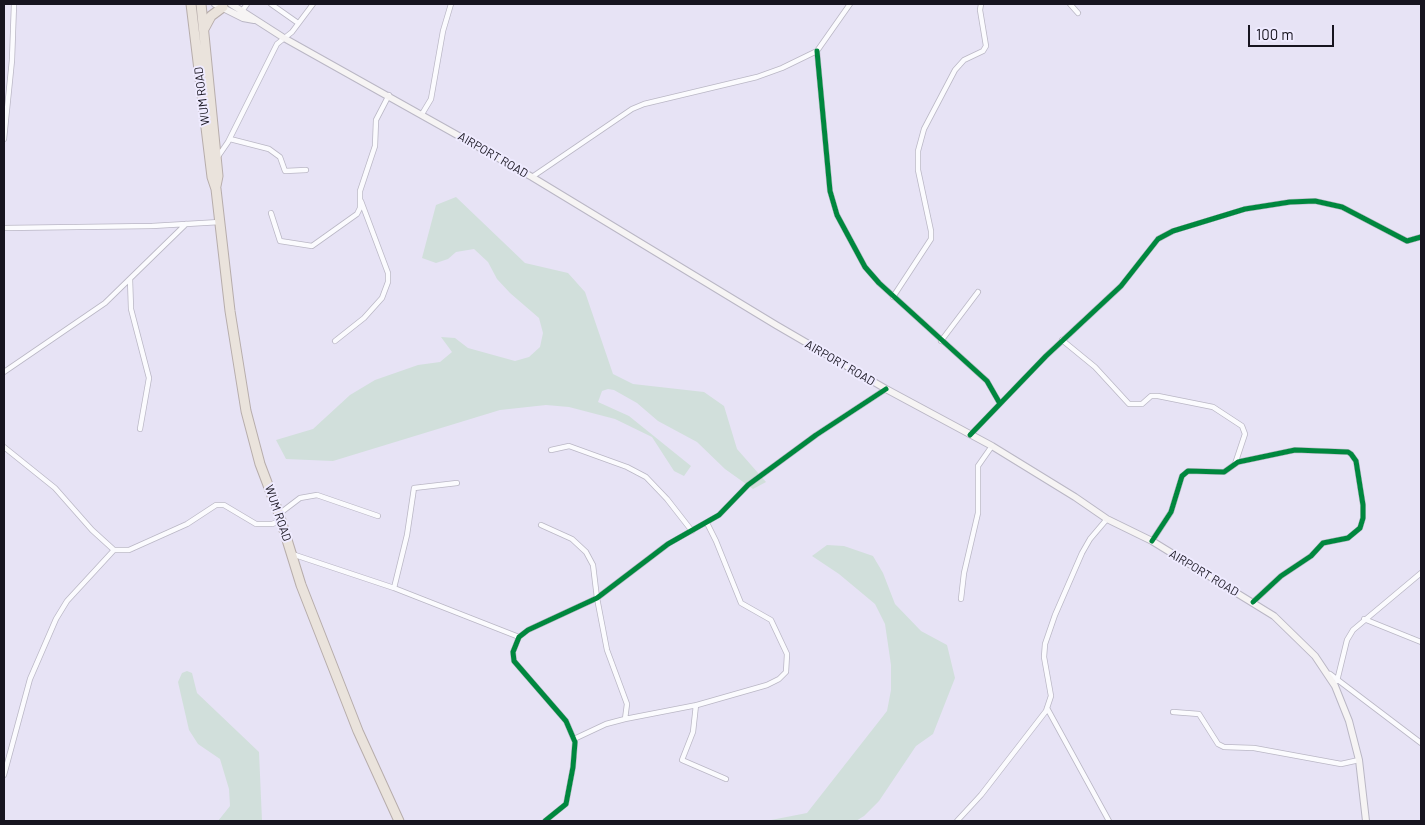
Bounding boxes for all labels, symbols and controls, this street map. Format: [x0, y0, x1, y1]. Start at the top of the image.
scale bar [1250, 15, 1336, 47]
text: 100 m [1256, 25, 1294, 43]
street label: WUM ROAD [191, 66, 213, 126]
street label: AIRPORT ROAD [455, 129, 531, 181]
street label: AIRPORT ROAD [802, 337, 878, 389]
street label: WUM ROAD [262, 483, 294, 543]
street label: AIRPORT ROAD [1167, 547, 1241, 599]

